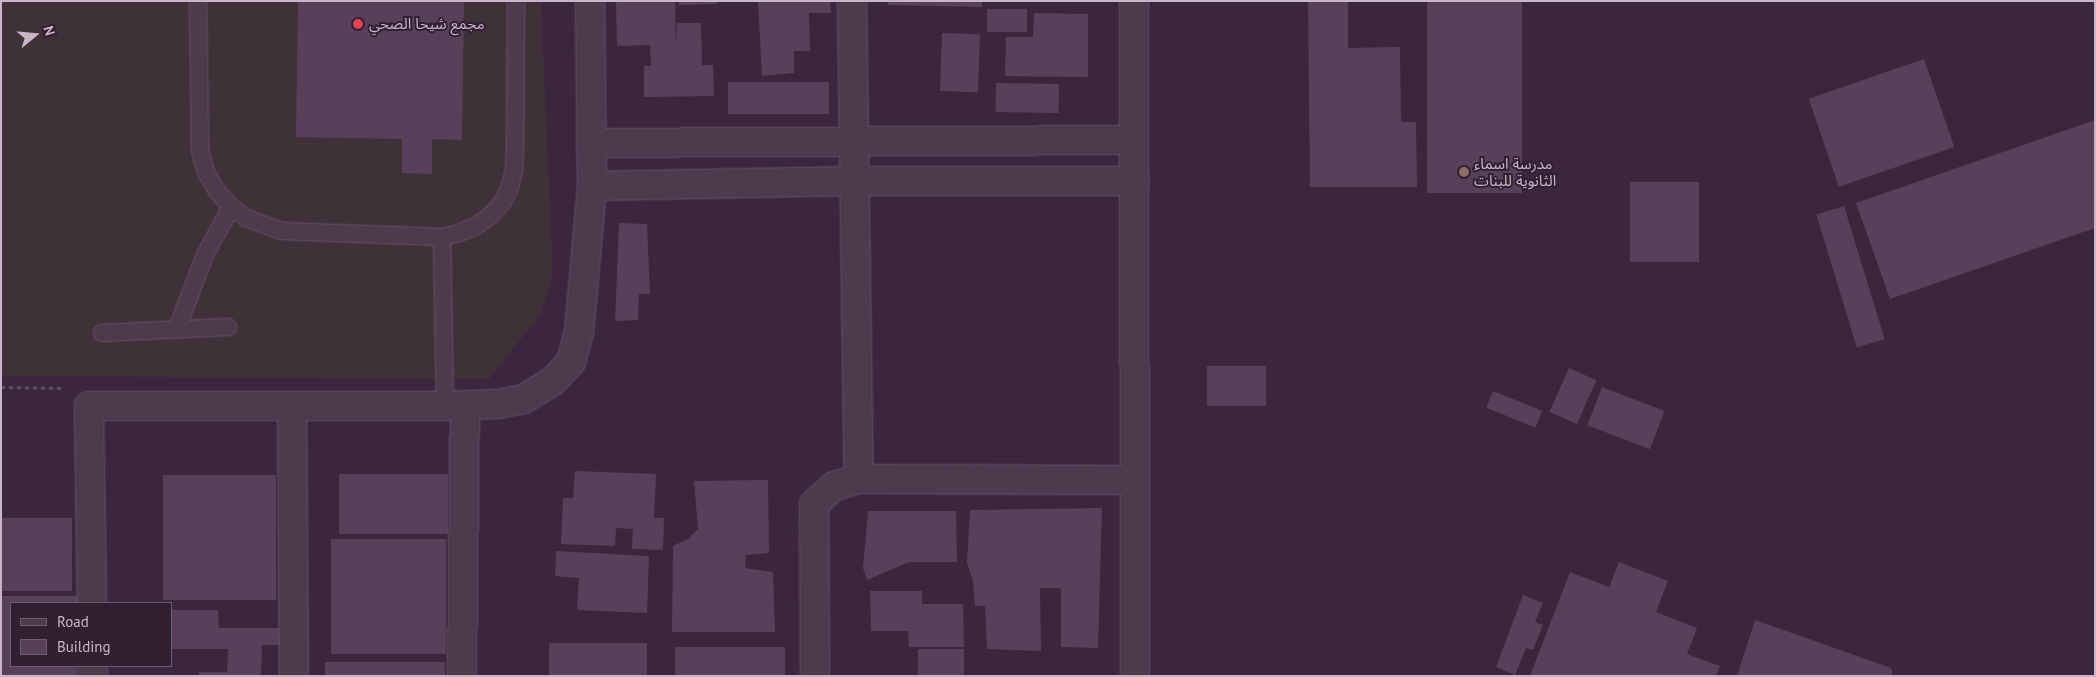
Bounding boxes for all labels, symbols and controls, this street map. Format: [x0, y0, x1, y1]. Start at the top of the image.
north arrow [10, 10, 60, 60]
place label: مجمع شيحا الصحي [369, 15, 485, 33]
marker: مجمع شيحا الصحي [351, 17, 365, 31]
text: N [39, 24, 59, 38]
place label: مدرسة اسماء الثانوية للبنات [1474, 154, 1556, 189]
marker: مدرسة اسماء الثانوية للبنات [1458, 166, 1470, 178]
legend [10, 602, 172, 667]
text: Road [57, 612, 89, 631]
text: Building [57, 637, 111, 656]

